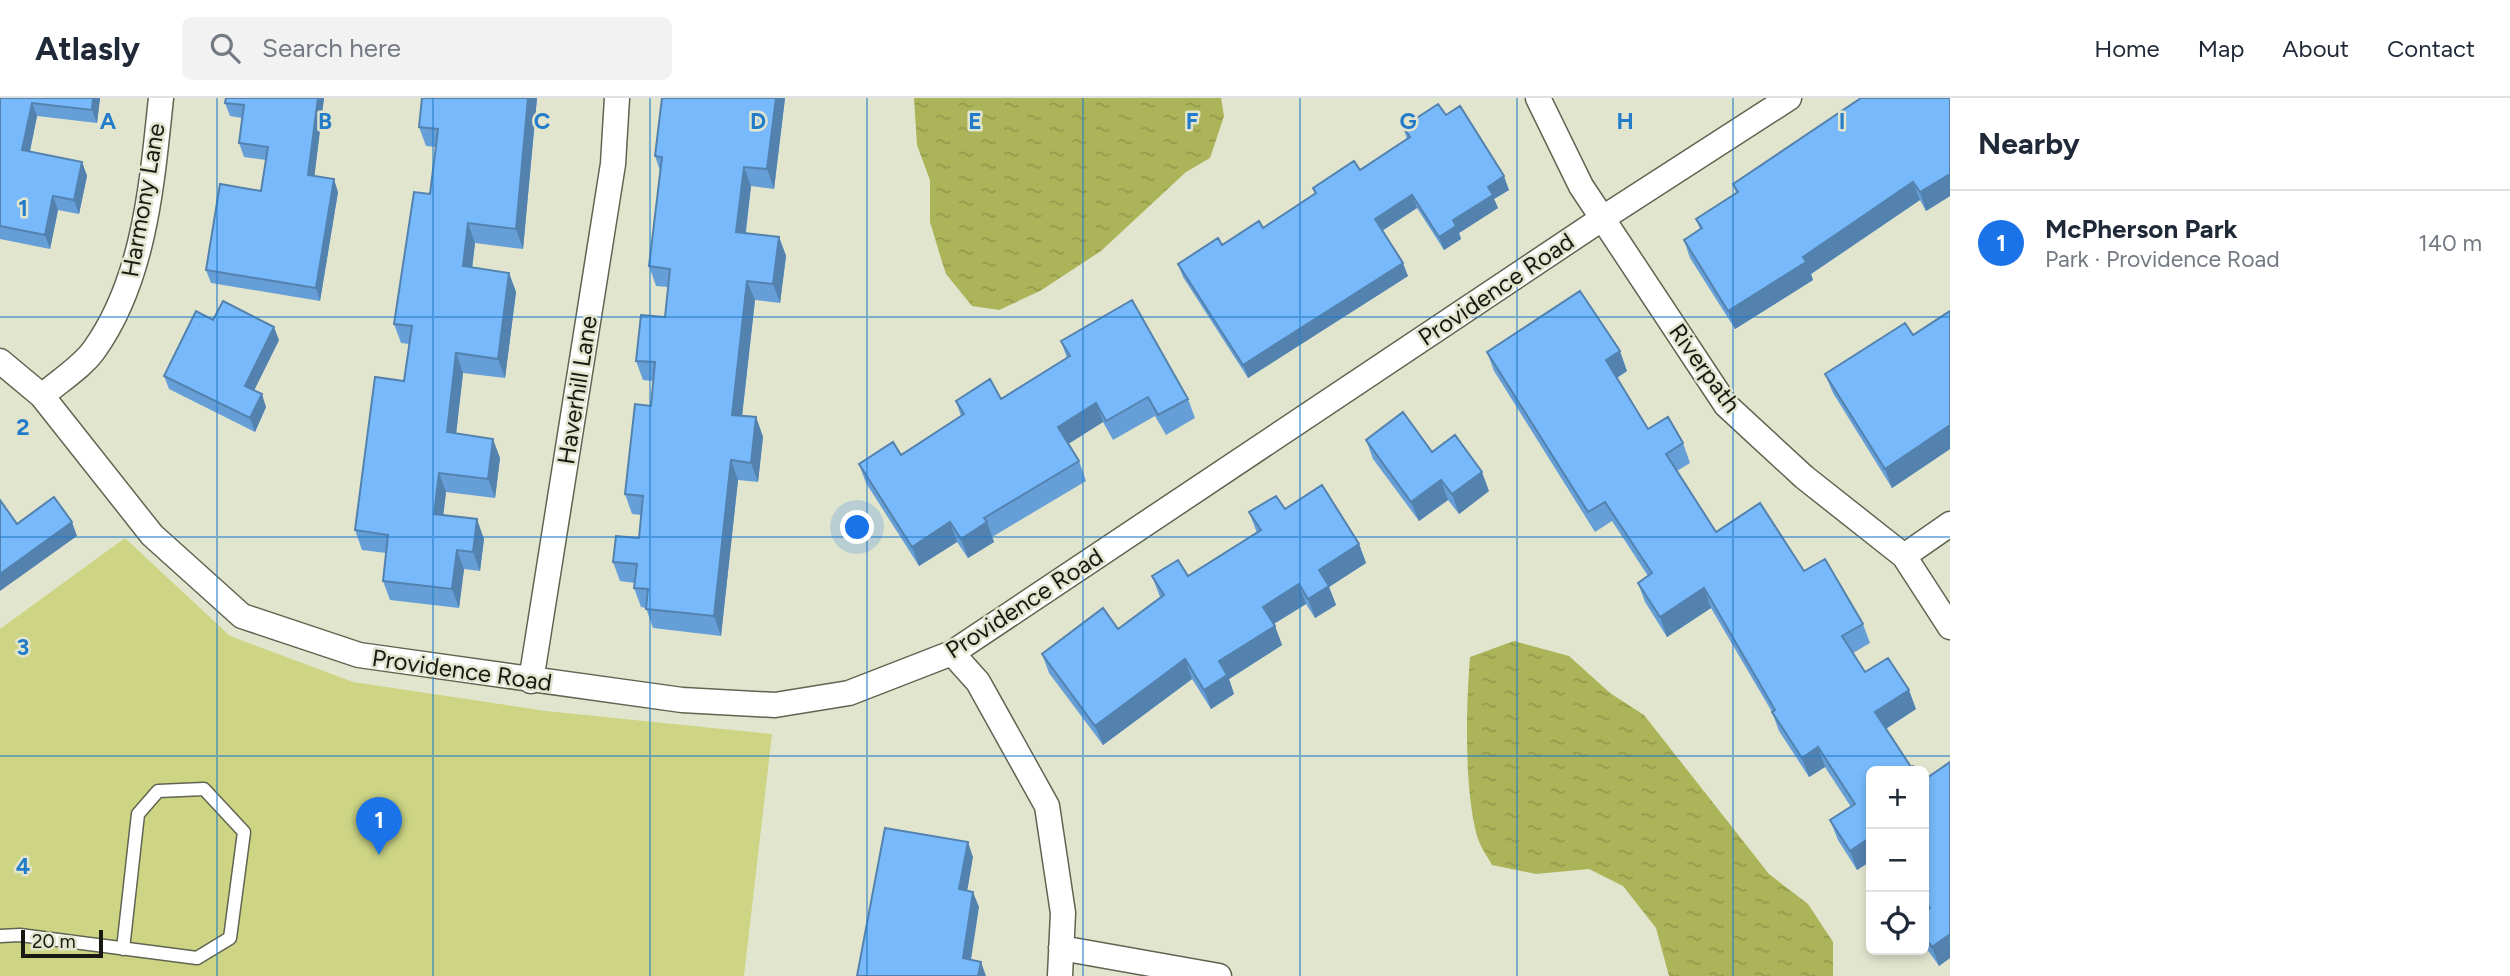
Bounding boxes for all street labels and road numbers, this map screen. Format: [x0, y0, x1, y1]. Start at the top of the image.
street label: Harmony Lane [115, 121, 171, 279]
street label: Providence Road [1413, 226, 1579, 352]
street label: Haverhill Lane [551, 314, 603, 466]
street label: Riverpath [1663, 318, 1747, 418]
street label: Providence Road [940, 541, 1108, 665]
street label: Providence Road [370, 643, 554, 697]

